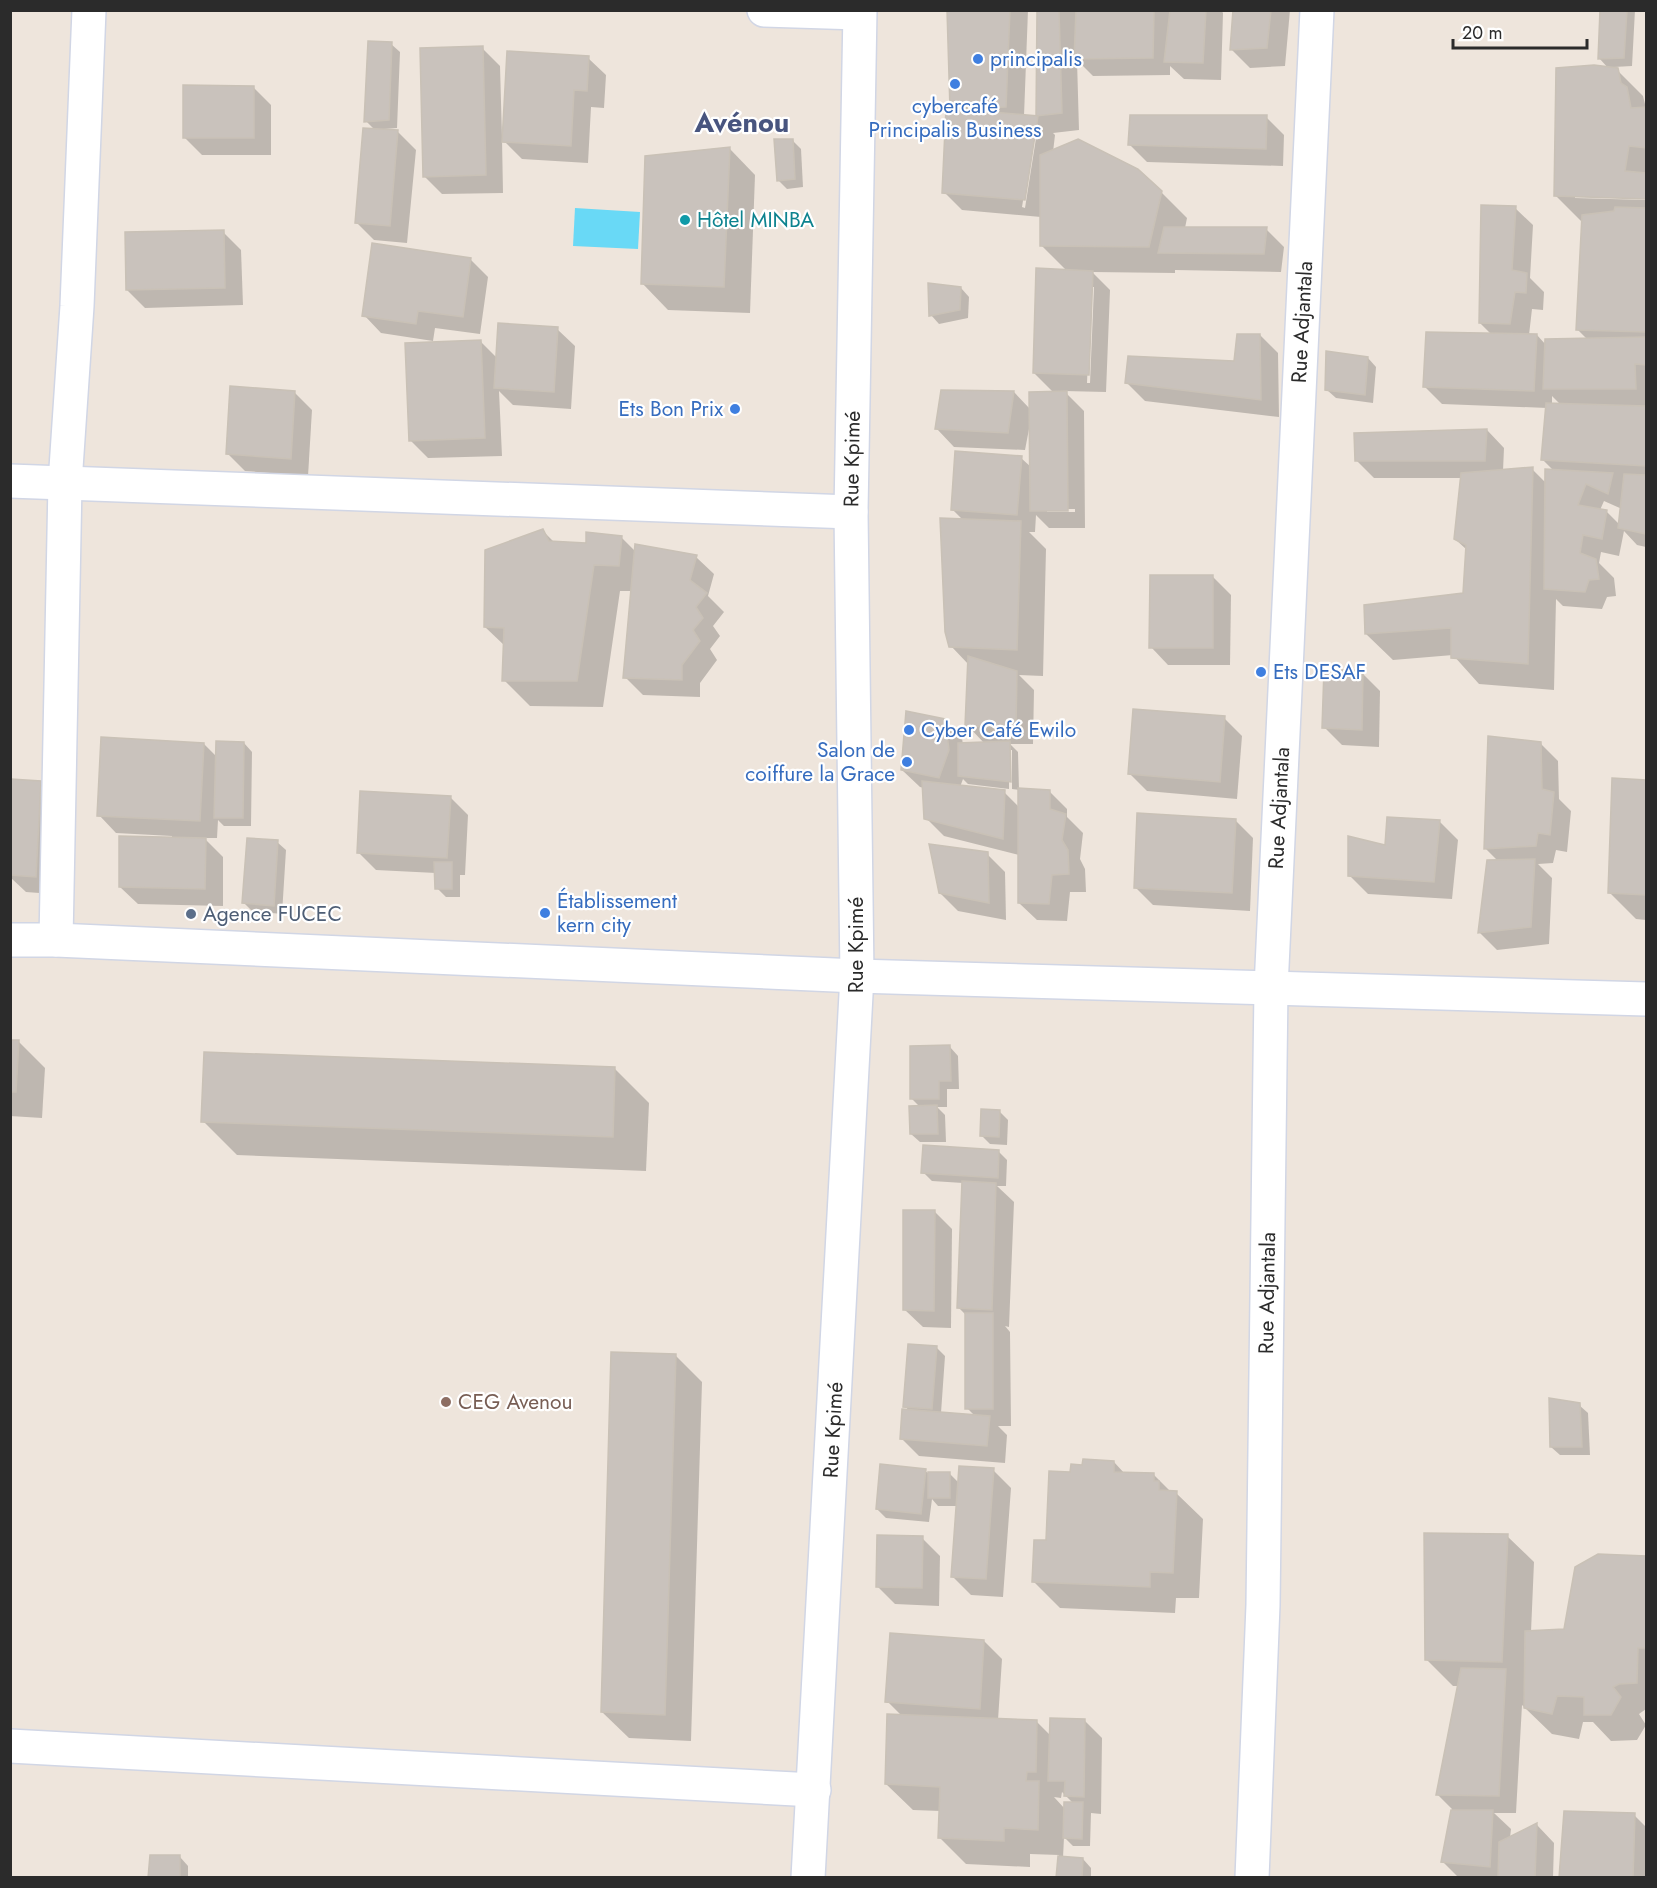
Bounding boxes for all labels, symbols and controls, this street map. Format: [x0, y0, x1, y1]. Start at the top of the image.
scale bar [1453, 12, 1586, 50]
text: 20 m [1462, 20, 1502, 46]
place label: principalis [990, 44, 1082, 74]
marker: principalis [971, 52, 985, 66]
marker: cybercafé Principalis Business [948, 77, 962, 91]
place label: cybercafé Principalis Business [869, 91, 1041, 145]
district label: Avénou [694, 103, 789, 142]
place label: Hôtel MINBA [697, 205, 814, 235]
marker: Hôtel MINBA [678, 213, 692, 227]
street label: Rue Adjantala [1284, 260, 1320, 384]
place label: Ets Bon Prix [619, 394, 723, 424]
marker: Ets Bon Prix [728, 402, 742, 416]
street label: Rue Kpimé [836, 410, 868, 507]
place label: Ets DESAF [1273, 657, 1366, 687]
marker: Ets DESAF [1254, 665, 1268, 679]
place label: Cyber Café Ewilo [921, 715, 1076, 745]
marker: Cyber Café Ewilo [902, 723, 916, 737]
place label: Salon de coiffure la Grace [745, 735, 895, 789]
street label: Rue Adjantala [1261, 746, 1297, 870]
marker: Salon de coiffure la Grace [900, 755, 914, 769]
place label: Établissement kern city [557, 886, 677, 940]
street label: Rue Kpimé [841, 897, 871, 993]
place label: Agence FUCEC [203, 899, 342, 929]
marker: Établissement kern city [538, 906, 552, 920]
marker: Agence FUCEC [184, 907, 198, 921]
street label: Rue Adjantala [1251, 1232, 1283, 1354]
street label: Rue Kpimé [815, 1381, 851, 1479]
place label: CEG Avenou [458, 1387, 573, 1417]
marker: CEG Avenou [439, 1395, 453, 1409]

